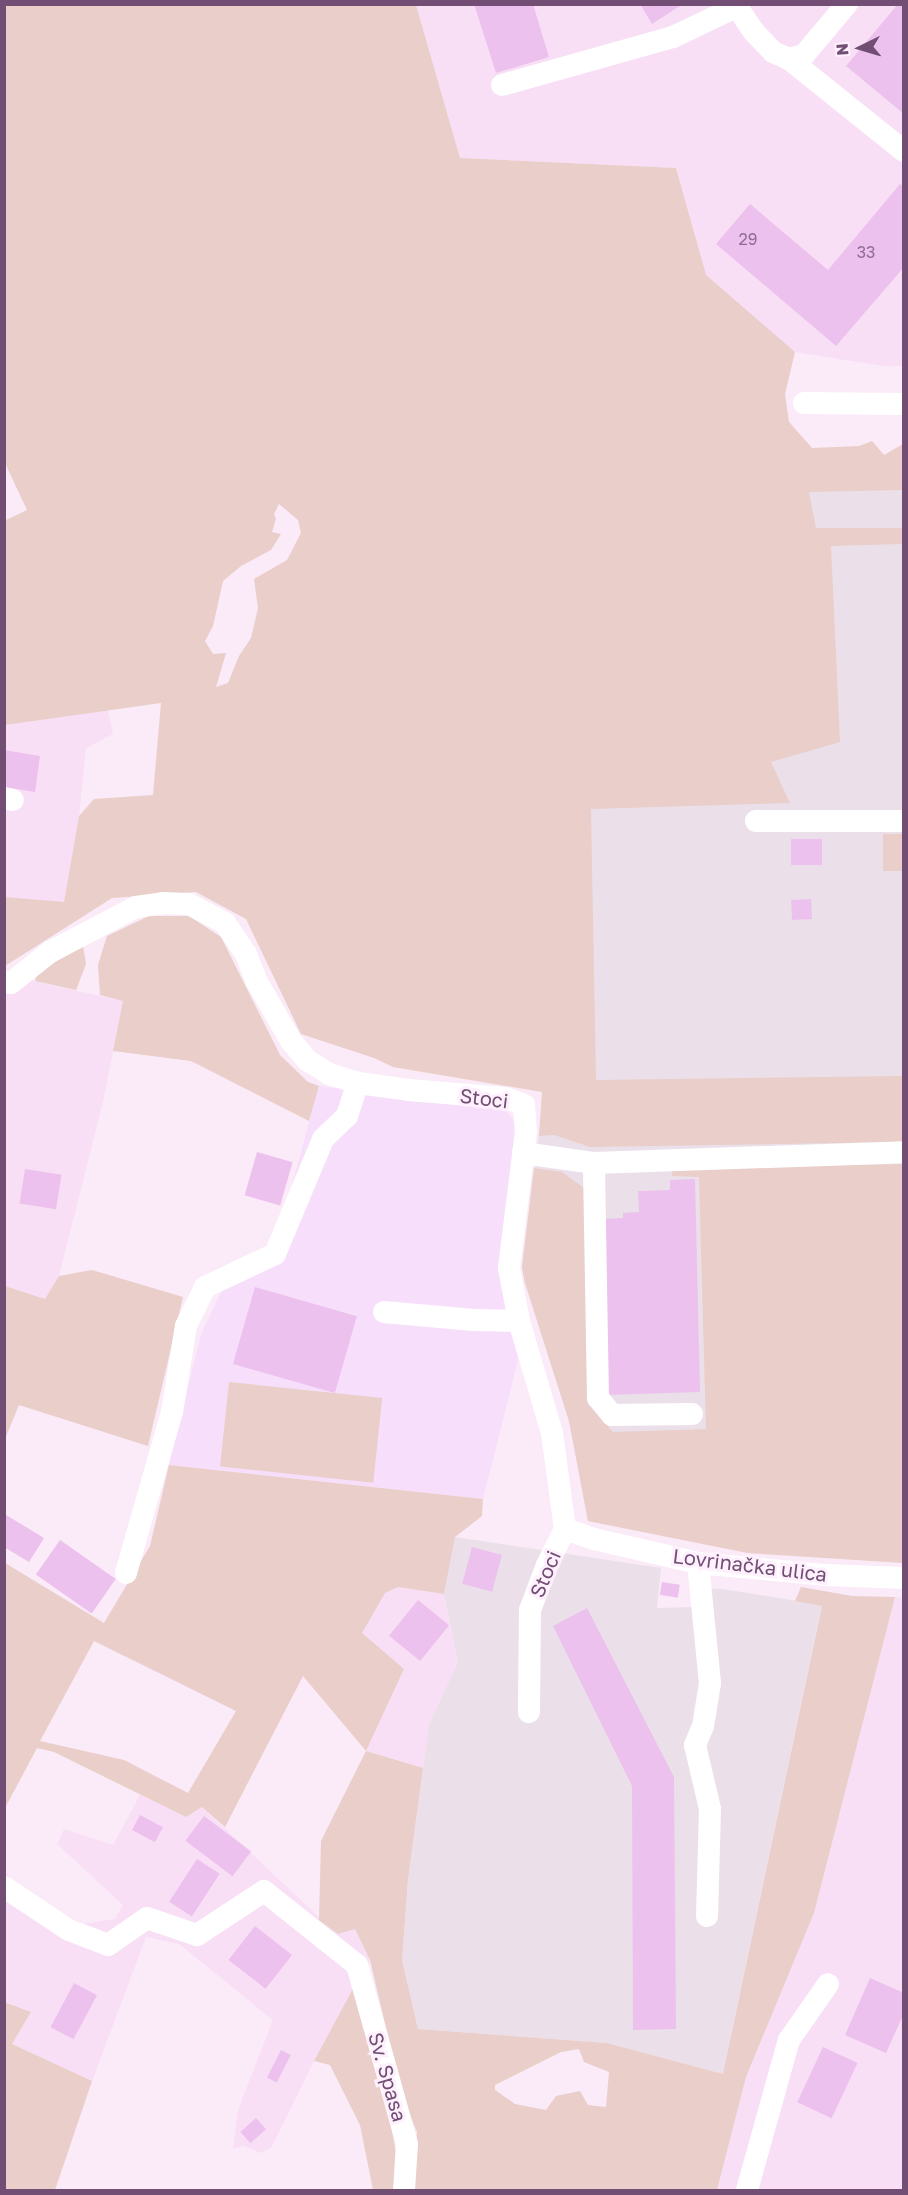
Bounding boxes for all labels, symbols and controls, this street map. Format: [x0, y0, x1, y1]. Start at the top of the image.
north arrow [830, 18, 890, 78]
text: N [832, 43, 853, 57]
house number: 29 [739, 229, 757, 249]
house number: 33 [857, 242, 875, 262]
street label: Stoci [458, 1083, 510, 1113]
street label: Lovrinačka ulica [672, 1544, 828, 1586]
street label: Stoci [524, 1547, 566, 1601]
street label: Sv. Spasa [364, 2030, 412, 2124]

